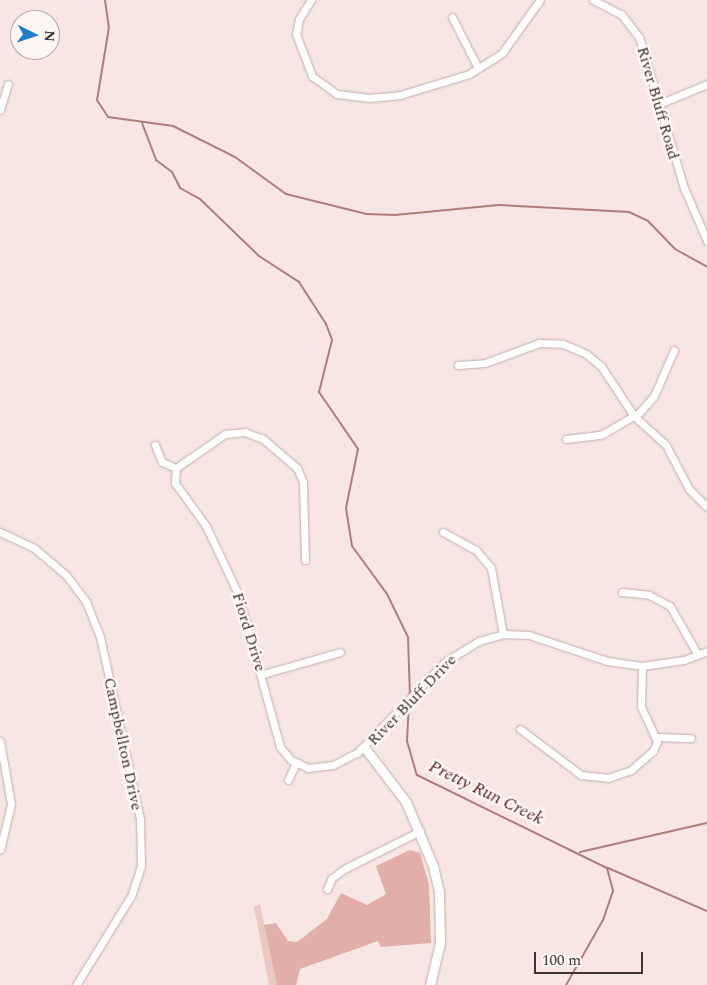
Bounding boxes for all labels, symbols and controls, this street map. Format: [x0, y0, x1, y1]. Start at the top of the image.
north arrow [10, 10, 60, 60]
text: N [39, 30, 60, 42]
street label: River Bluff Road [633, 44, 683, 162]
street label: Fiord Drive [228, 590, 270, 674]
street label: River Bluff Drive [364, 650, 460, 750]
street label: Campbellton Drive [100, 676, 146, 812]
water label: Pretty Run Creek [425, 756, 547, 830]
scale bar [537, 942, 646, 974]
text: 100 m [542, 949, 581, 972]

